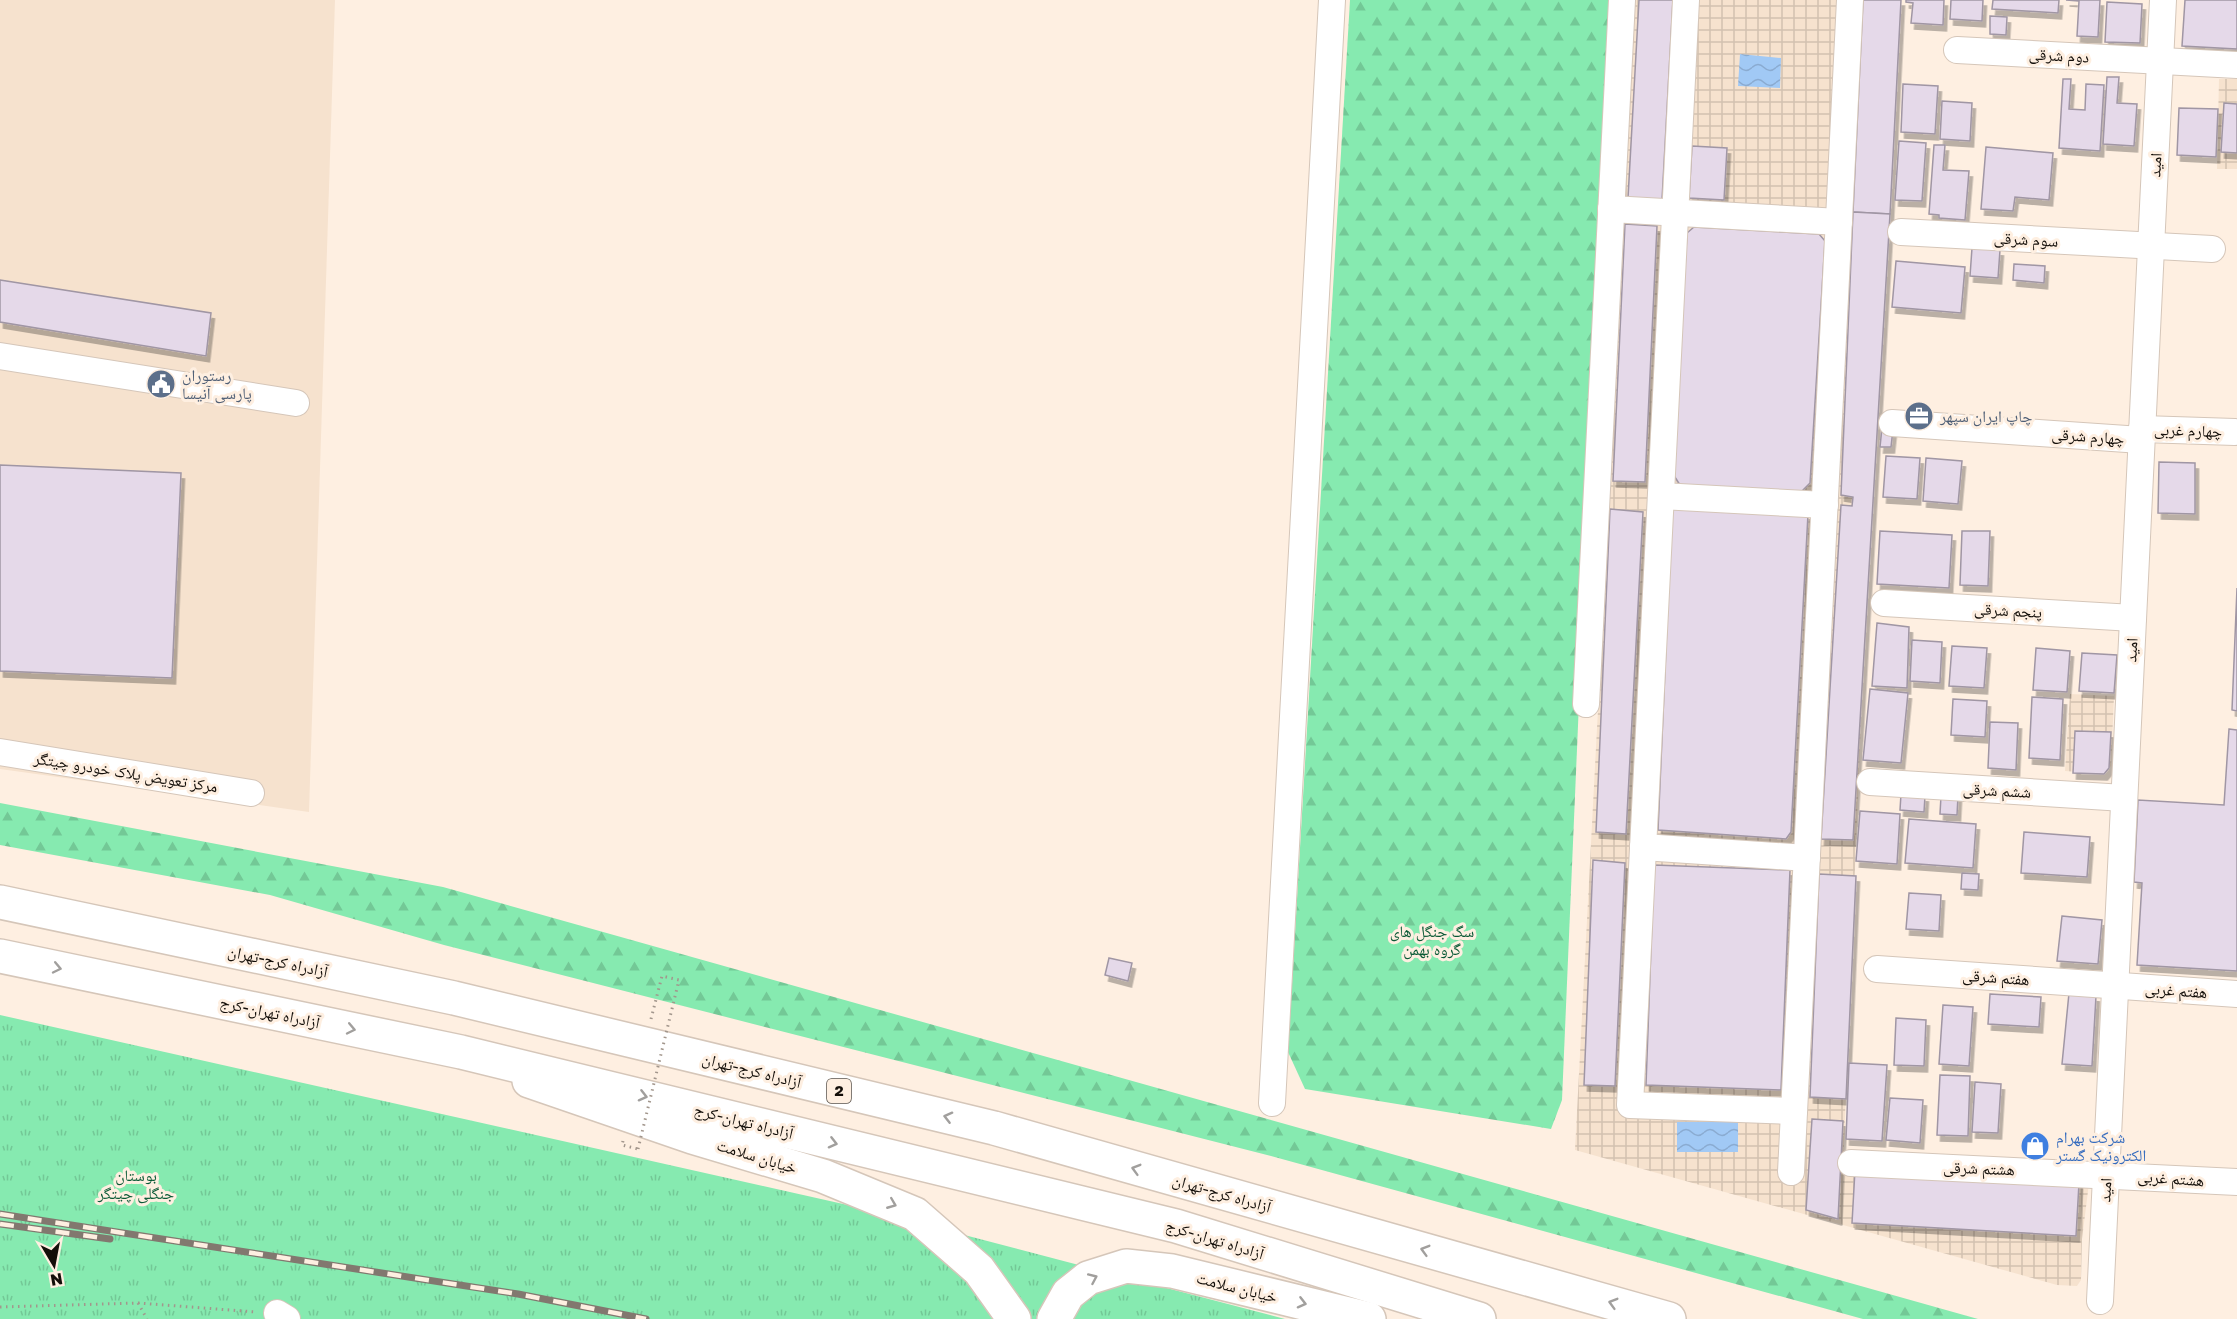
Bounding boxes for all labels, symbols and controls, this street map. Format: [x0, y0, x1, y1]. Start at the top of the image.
street label: دوم شرقی [2028, 43, 2090, 68]
street label: امید [2144, 152, 2166, 178]
street label: سوم شرقی [1993, 227, 2059, 252]
place label: رستوران پارسی آنیسا [182, 365, 252, 404]
public building icon: رستوران پارسی آنیسا [145, 368, 177, 400]
office icon: چاپ ایران سپهر [1903, 400, 1935, 432]
place label: چاپ ایران سپهر [1939, 406, 2032, 427]
street label: چهارم غربی [2154, 419, 2222, 442]
street label: چهارم شرقی [2051, 423, 2125, 450]
street label: پنجم شرقی [1973, 598, 2043, 623]
street label: امید [2120, 637, 2142, 663]
street label: مرکز تعویض پلاک خودرو چیتگر [32, 747, 219, 797]
street label: ششم شرقی [1962, 778, 2032, 803]
park label: سگ جنگل های گروه بهمن [1390, 921, 1474, 960]
street label: آزادراه کرج-تهران [226, 941, 331, 983]
one-way arrow [52, 961, 62, 974]
street label: هفتم شرقی [1962, 965, 2030, 990]
street label: هفتم غربی [2144, 978, 2208, 1003]
street label: آزادراه تهران-کرج [218, 992, 323, 1034]
one-way arrow [346, 1022, 356, 1035]
street label: آزادراه کرج-تهران [700, 1048, 805, 1093]
road number: 2 [827, 1079, 851, 1103]
one-way arrow [638, 1089, 648, 1102]
street label: آزادراه تهران-کرج [692, 1099, 797, 1144]
one-way arrow [943, 1112, 953, 1125]
place label: شرکت بهرام الکترونیک گستر [2055, 1127, 2146, 1165]
shop icon: شرکت بهرام الکترونیک گستر [2019, 1130, 2051, 1162]
street label: خیابان سلامت [714, 1134, 799, 1179]
one-way arrow [827, 1135, 837, 1148]
street label: هشتم شرقی [1943, 1157, 2015, 1180]
one-way arrow [1132, 1163, 1142, 1176]
park label: بوستان جنگلی چیتگر [97, 1165, 174, 1204]
street label: هشتم غربی [2137, 1166, 2205, 1191]
street label: آزادراه کرج-تهران [1170, 1169, 1274, 1218]
street label: امید [2094, 1177, 2116, 1203]
one-way arrow [886, 1197, 897, 1209]
street label: آزادراه تهران-کرج [1163, 1215, 1267, 1265]
north arrow [24, 1235, 84, 1295]
one-way arrow [1420, 1245, 1431, 1257]
street label: خیابان سلامت [1194, 1267, 1279, 1308]
text: N [49, 1269, 64, 1291]
one-way arrow [1086, 1273, 1097, 1285]
one-way arrow [1297, 1295, 1307, 1308]
one-way arrow [1608, 1298, 1619, 1310]

